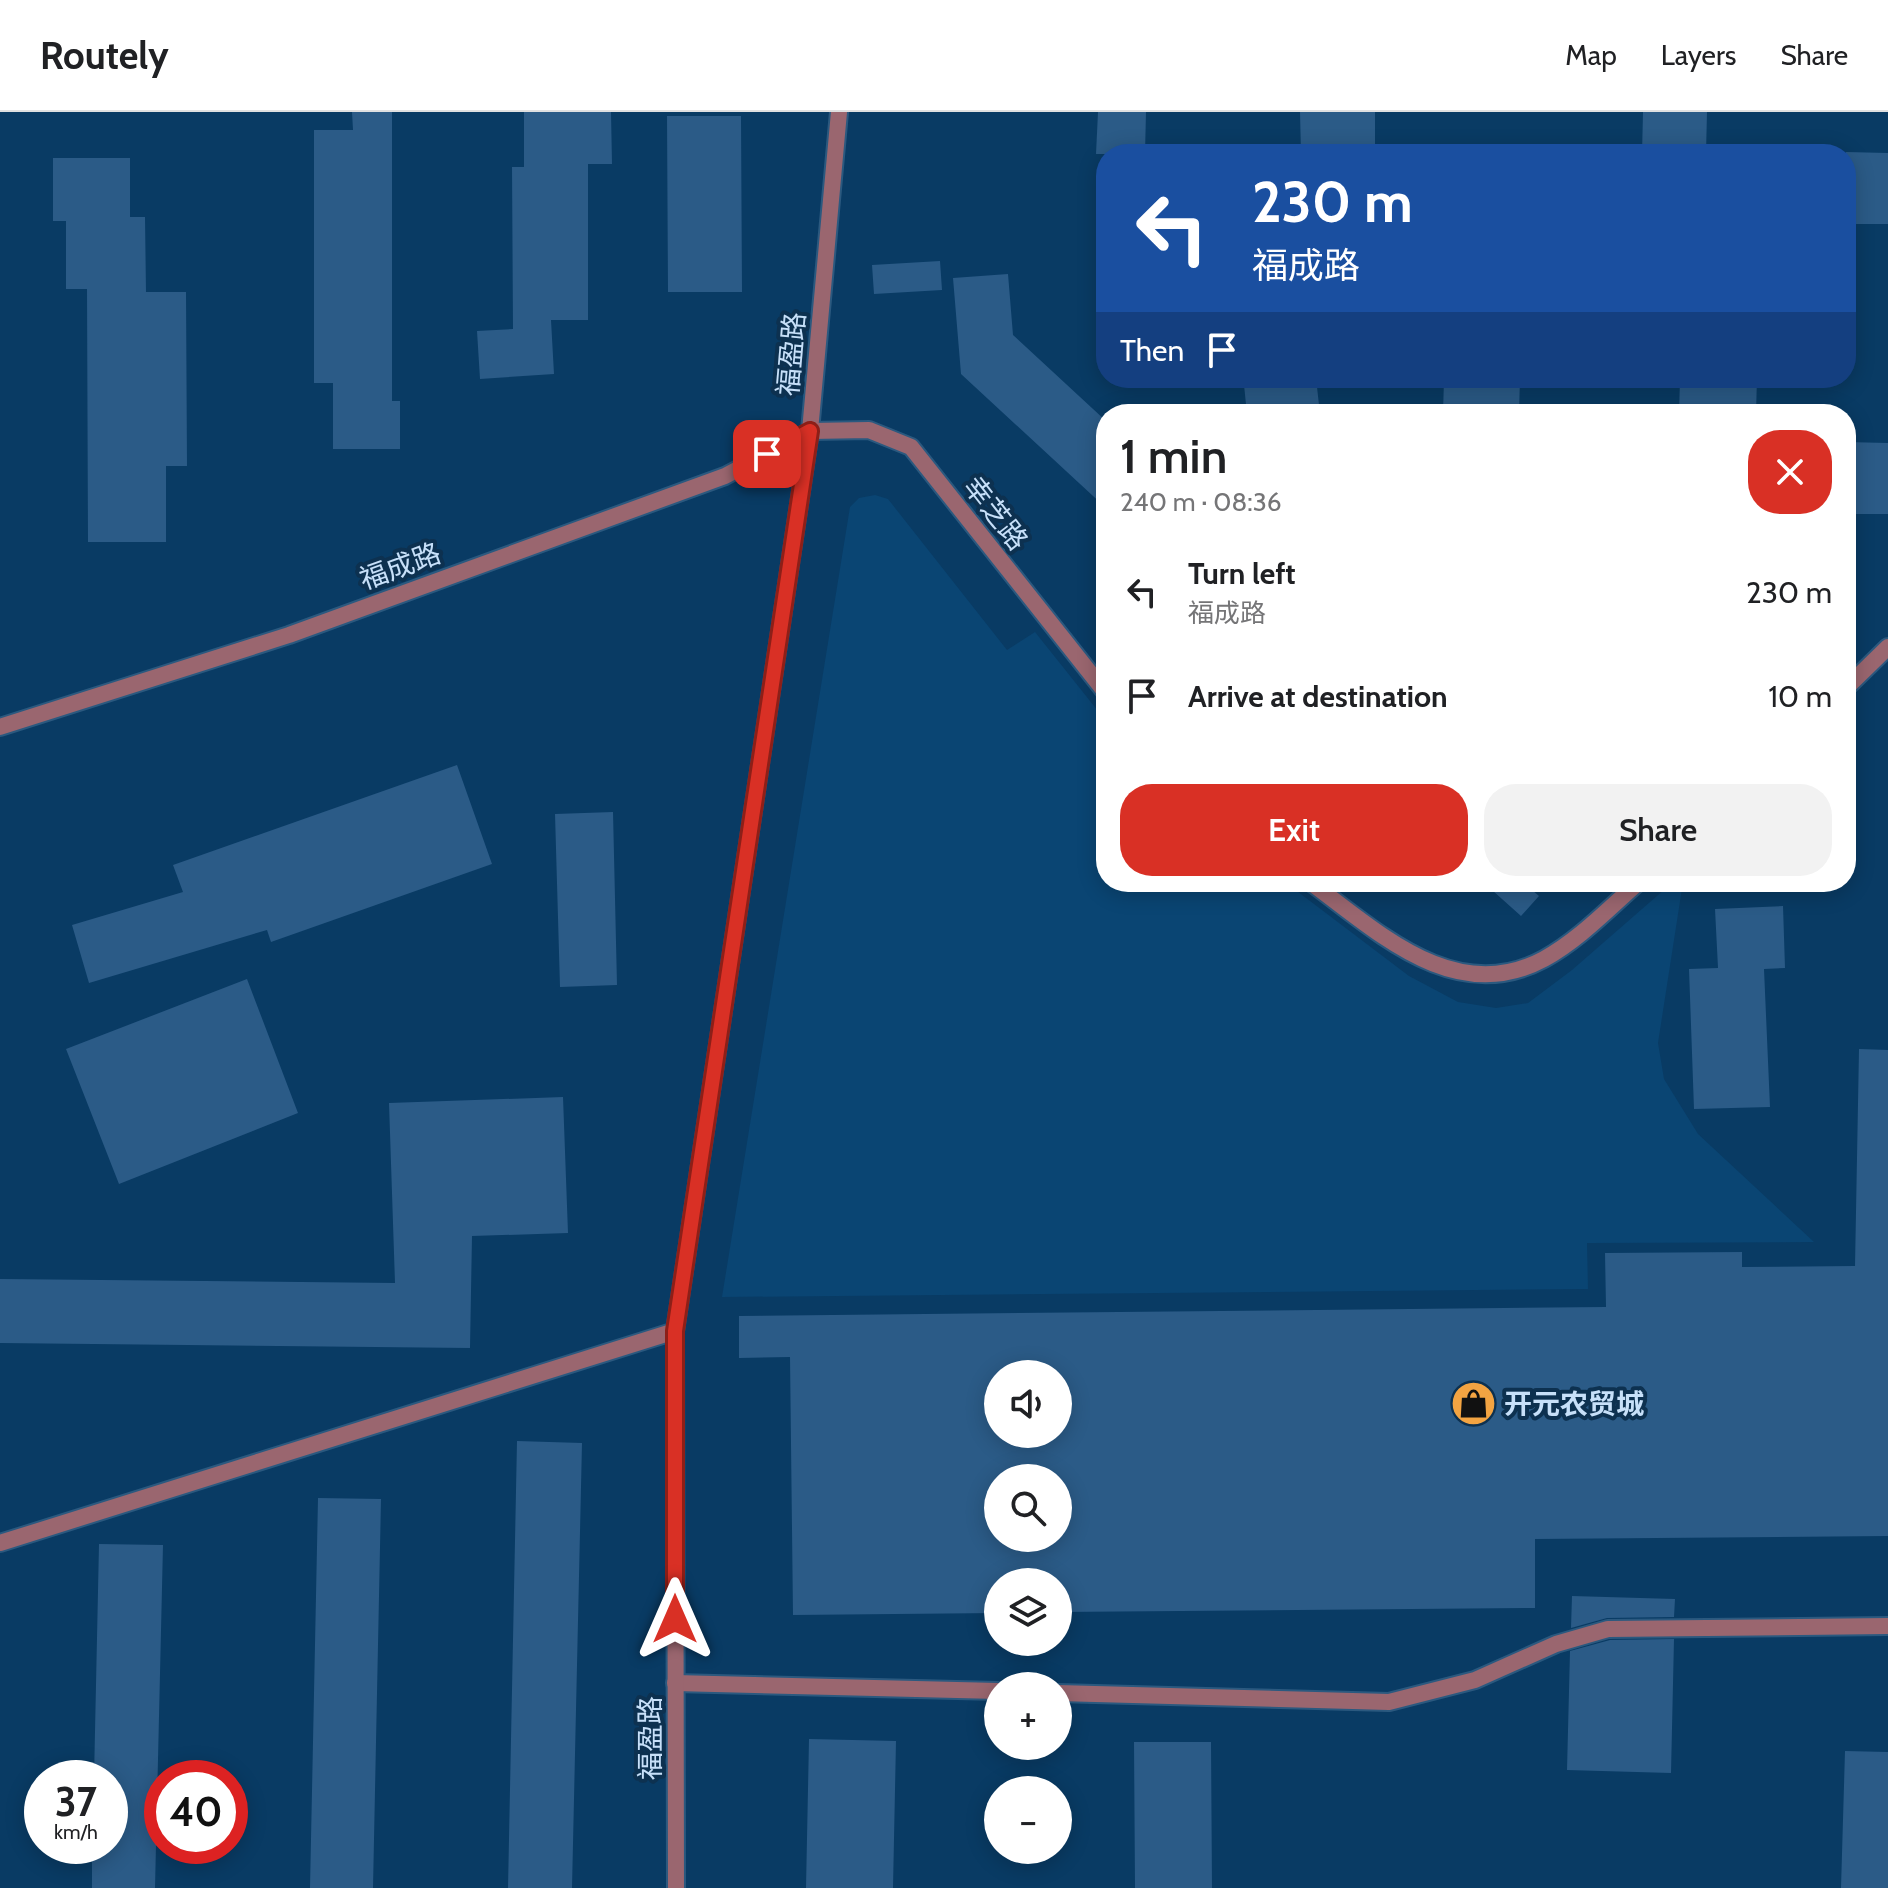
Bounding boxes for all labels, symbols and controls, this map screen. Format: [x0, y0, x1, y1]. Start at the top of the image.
text: Routely [40, 32, 169, 79]
text: Map [1565, 38, 1617, 72]
text: Layers [1661, 38, 1736, 72]
text: Share [1780, 38, 1848, 72]
text: 230 m [1252, 168, 1413, 236]
icon: left [1120, 176, 1224, 280]
text: 福成路 [1252, 243, 1360, 287]
street label: 福盈路 [770, 311, 812, 397]
icon: arrive [1200, 328, 1244, 372]
text: Then [1120, 332, 1184, 369]
pin [733, 420, 801, 488]
text: 1 min [1120, 427, 1227, 485]
button: close [1748, 430, 1832, 514]
icon: arrive [745, 432, 789, 476]
street label: 幸芝路 [957, 469, 1035, 557]
text: 240 m · 08:36 [1120, 486, 1282, 518]
street label: 福成路 [355, 536, 445, 596]
text: Turn left [1188, 555, 1296, 592]
icon: left [1120, 570, 1164, 614]
text: 230 m [1746, 574, 1832, 611]
text: 福成路 [1188, 597, 1266, 629]
icon: arrive [1120, 674, 1164, 718]
text: Arrive at destination [1188, 678, 1448, 715]
text: 10 m [1768, 678, 1832, 715]
button: Exit [1120, 784, 1468, 876]
button: Share [1484, 784, 1832, 876]
map controls [984, 1360, 1072, 1864]
button: sound [984, 1360, 1072, 1448]
shop icon: 开元农贸城 [1449, 1380, 1497, 1428]
place label: 开元农贸城 [1504, 1387, 1644, 1421]
button: search [984, 1464, 1072, 1552]
button: layers [984, 1568, 1072, 1656]
position arrow [633, 1577, 717, 1661]
button: + [984, 1672, 1072, 1760]
street label: 福盈路 [633, 1696, 667, 1780]
speed limit sign: 40 [144, 1760, 248, 1864]
button: − [984, 1776, 1072, 1864]
text: 37 [55, 1777, 97, 1826]
text: km/h [54, 1820, 98, 1844]

